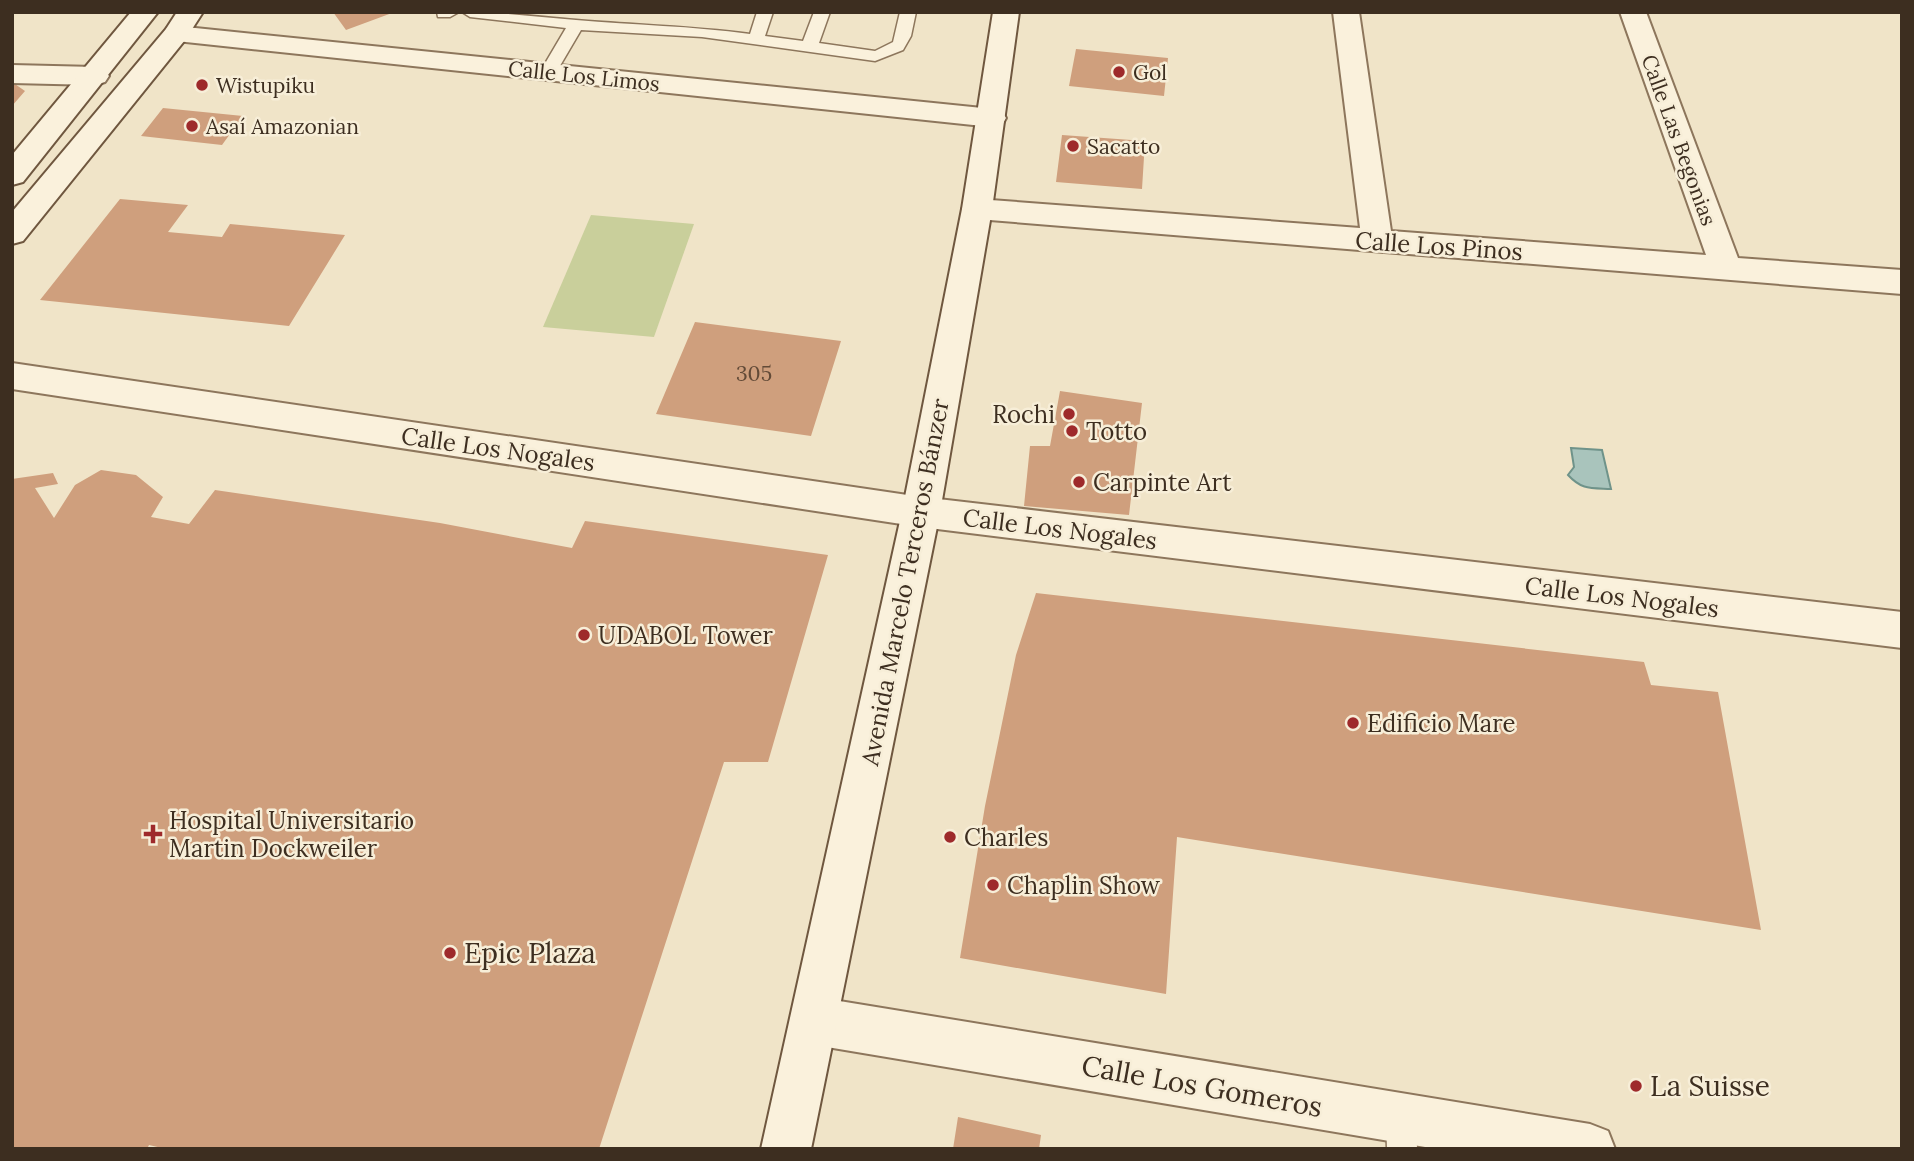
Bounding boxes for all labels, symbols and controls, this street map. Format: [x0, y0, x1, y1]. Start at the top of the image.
street label: Calle Las Begonias [1636, 51, 1722, 229]
street label: Calle Los Limos [507, 55, 661, 97]
place label: Gol [1133, 59, 1167, 86]
marker: Gol [1111, 64, 1127, 80]
place label: Wistupiku [216, 72, 315, 99]
marker: Wistupiku [194, 77, 210, 93]
place label: Asaí Amazonian [205, 113, 359, 140]
marker: Asaí Amazonian [184, 118, 200, 134]
place label: Sacatto [1087, 133, 1160, 160]
marker: Sacatto [1065, 138, 1081, 154]
street label: Calle Los Pinos [1354, 225, 1524, 267]
house number: 305 [736, 360, 772, 387]
street label: Avenida Marcelo Terceros Bánzer [854, 395, 956, 769]
place label: Rochi [992, 399, 1055, 430]
marker: Rochi [1061, 406, 1077, 422]
place label: Totto [1086, 416, 1147, 447]
street label: Calle Los Nogales [399, 420, 597, 478]
marker: Totto [1064, 423, 1080, 439]
place label: Carpinte Art [1093, 467, 1232, 498]
marker: Carpinte Art [1071, 474, 1087, 490]
street label: Calle Los Nogales [961, 502, 1159, 556]
street label: Calle Los Nogales [1523, 570, 1721, 624]
place label: UDABOL Tower [598, 620, 773, 651]
marker: UDABOL Tower [576, 627, 592, 643]
place label: Edificio Mare [1367, 708, 1516, 739]
marker: Edificio Mare [1345, 715, 1361, 731]
place label: Hospital Universitario Martin Dockweiler [169, 805, 414, 864]
place label: Charles [964, 822, 1048, 853]
marker: Hospital Universitario Martin Dockweiler [143, 824, 163, 844]
marker: Charles [942, 829, 958, 845]
place label: Chaplin Show [1007, 870, 1161, 901]
marker: Chaplin Show [985, 877, 1001, 893]
place label: Epic Plaza [464, 935, 596, 971]
marker: Epic Plaza [442, 945, 458, 961]
street label: Calle Los Gomeros [1079, 1047, 1325, 1125]
place label: La Suisse [1650, 1068, 1770, 1104]
marker: La Suisse [1628, 1078, 1644, 1094]

